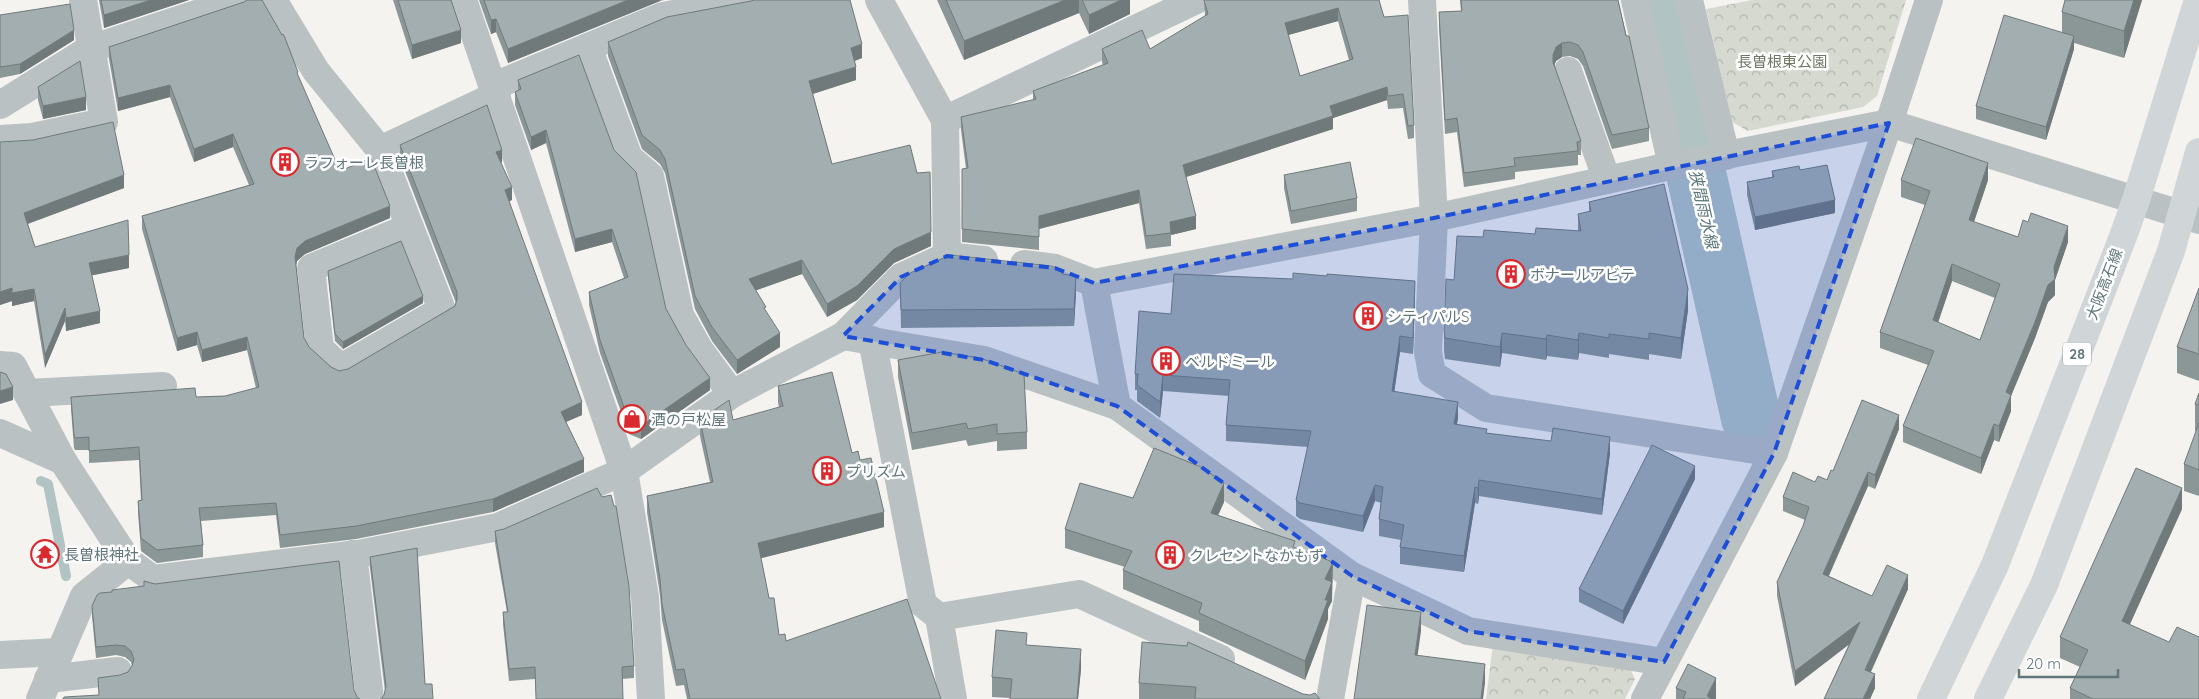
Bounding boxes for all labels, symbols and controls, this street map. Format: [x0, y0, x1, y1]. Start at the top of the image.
park label: 長曽根東公園 [1737, 52, 1827, 71]
building icon: ラフォーレ長曽根 [270, 147, 300, 177]
place label: ラフォーレ長曽根 [304, 153, 424, 172]
water label: 狭間雨水線 [1685, 168, 1723, 252]
street label: 大阪高石線 [2082, 246, 2126, 322]
building icon: ボナールアビテ [1496, 259, 1526, 289]
place label: ボナールアビテ [1530, 265, 1635, 284]
building icon: シティパルS [1353, 301, 1383, 331]
place label: シティパルS [1387, 307, 1470, 326]
road number: 28 [2063, 342, 2091, 366]
building icon: ベルドミール [1151, 346, 1181, 376]
place label: ベルドミール [1185, 352, 1275, 371]
shop icon: 酒の戸松屋 [617, 404, 647, 434]
place label: 酒の戸松屋 [651, 410, 726, 429]
building icon: プリズム [812, 456, 842, 486]
place label: プリズム [846, 462, 906, 481]
temple icon: 長曽根神社 [30, 539, 60, 569]
building icon: クレセントなかもず [1155, 540, 1185, 570]
place label: 長曽根神社 [64, 545, 139, 564]
place label: クレセントなかもず [1189, 546, 1324, 565]
scale bar [2019, 646, 2118, 678]
text: 20 m [2026, 654, 2061, 673]

